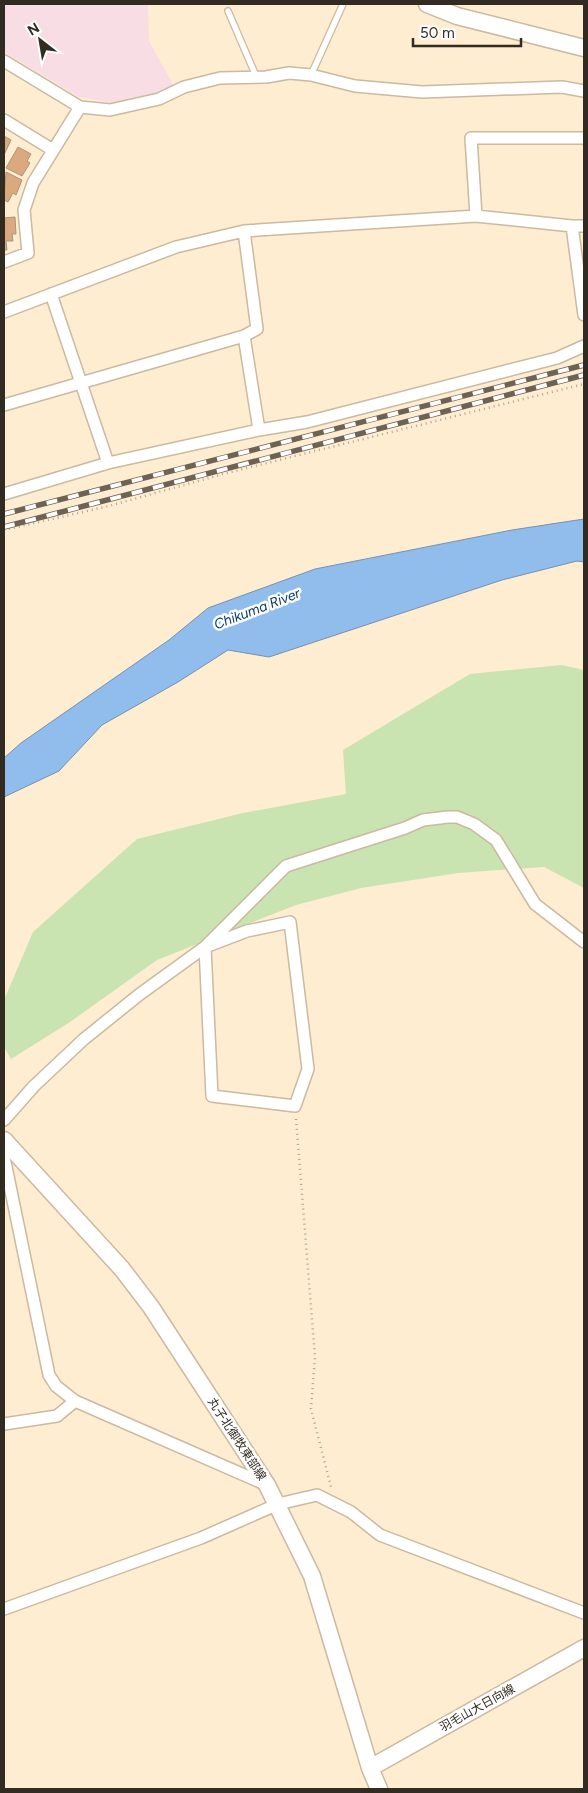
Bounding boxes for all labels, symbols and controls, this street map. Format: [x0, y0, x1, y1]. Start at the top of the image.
north arrow [15, 15, 65, 65]
scale bar [413, 15, 520, 47]
text: N [25, 19, 43, 39]
text: 50 m [420, 24, 455, 42]
water label: Chikuma River [212, 584, 304, 633]
street label: 丸子北御牧東部線 [205, 1395, 269, 1483]
street label: 羽毛山大日向線 [437, 1682, 517, 1734]

